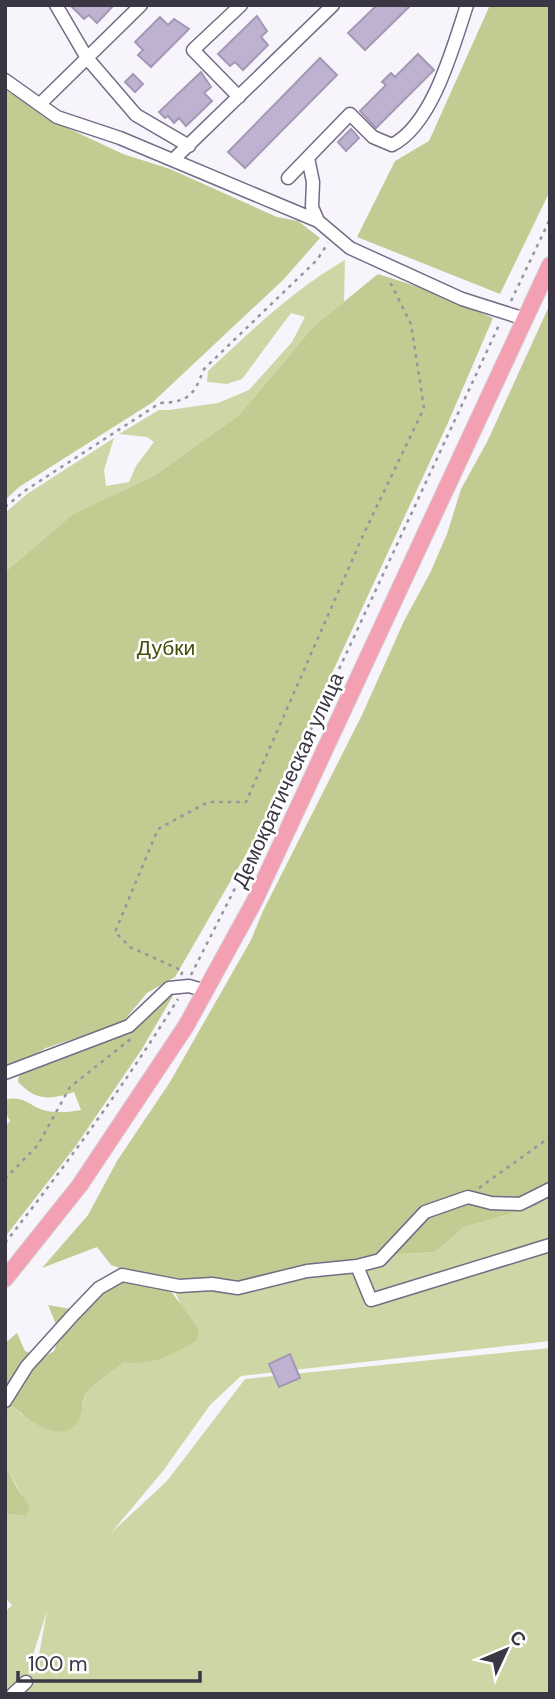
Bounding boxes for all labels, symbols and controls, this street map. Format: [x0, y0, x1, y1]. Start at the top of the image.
park label: Дубки [137, 634, 195, 662]
street label: Демократическая улица [226, 667, 350, 892]
north arrow [471, 1615, 541, 1685]
text: С [504, 1625, 532, 1652]
scale bar [18, 1640, 200, 1684]
text: 100 m [28, 1650, 88, 1678]

